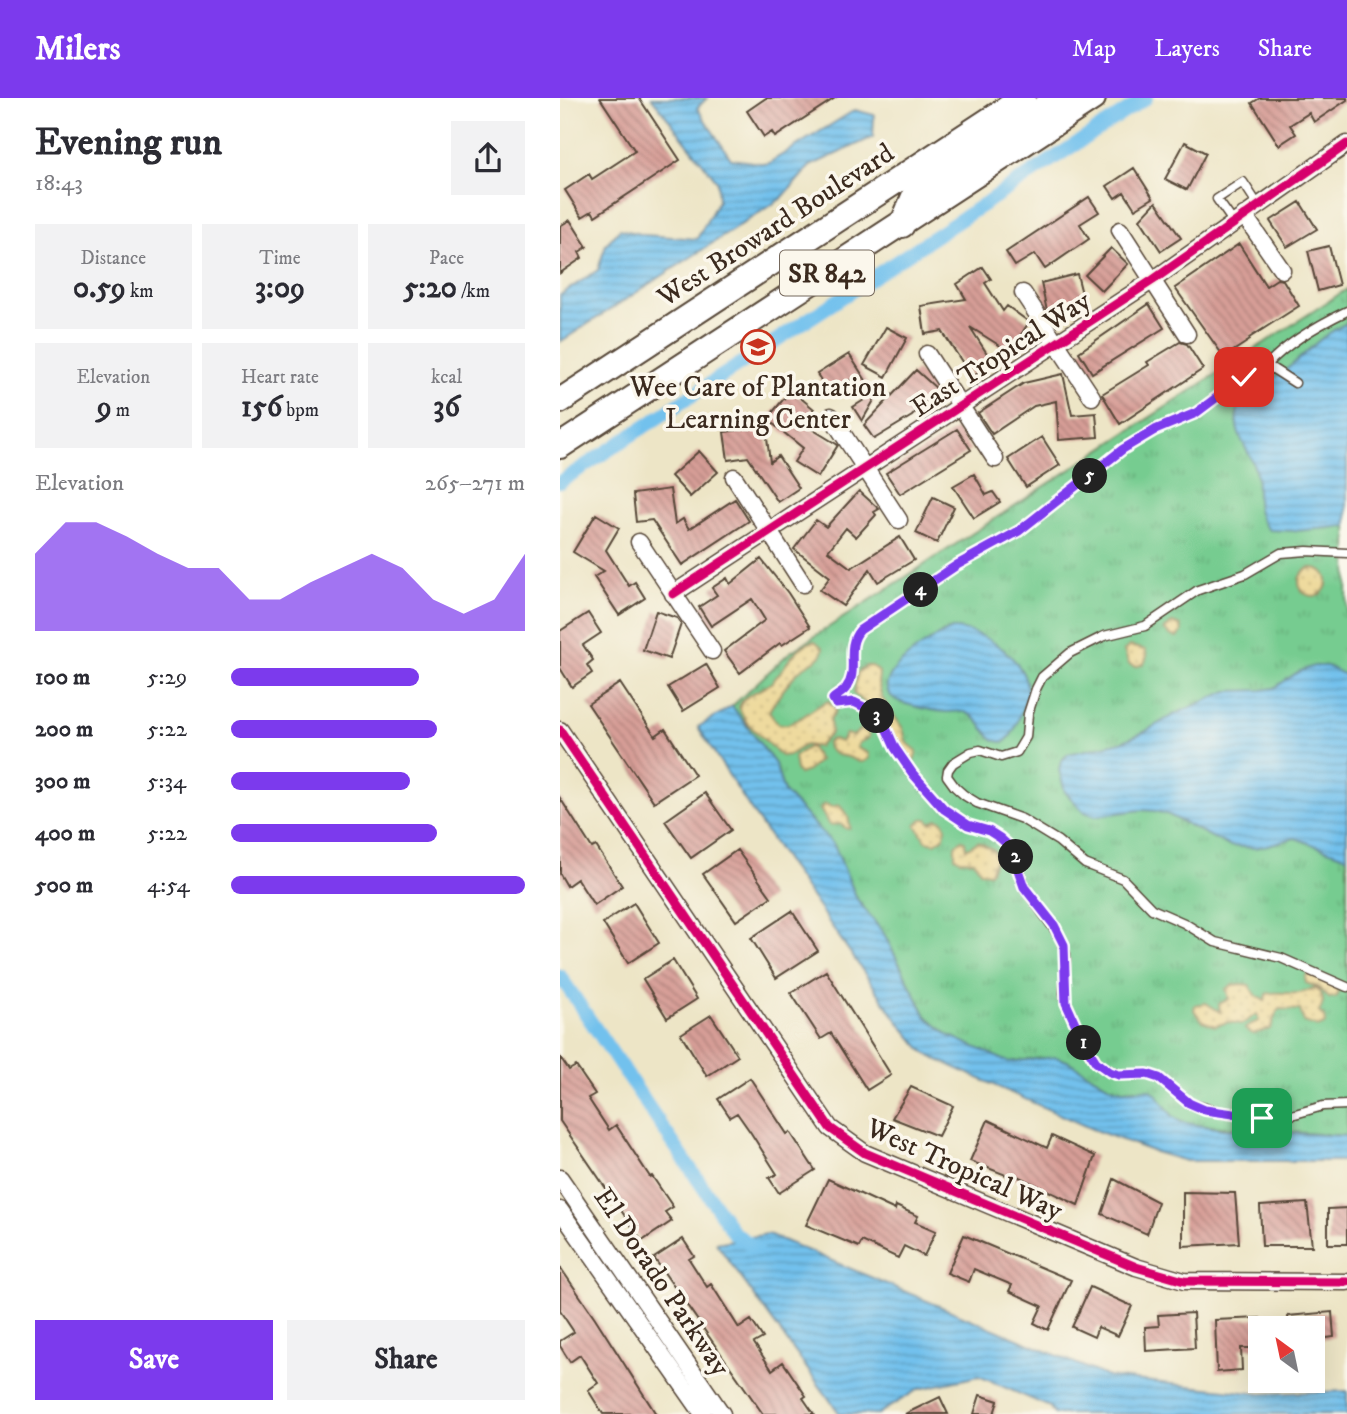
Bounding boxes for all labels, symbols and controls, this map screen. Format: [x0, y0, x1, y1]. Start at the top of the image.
text: Milers [35, 29, 120, 70]
text: Map [1072, 34, 1116, 64]
text: Layers [1154, 34, 1220, 64]
text: Share [1258, 34, 1312, 64]
text: Evening run [35, 119, 222, 167]
button: share [451, 121, 525, 195]
street label: West Broward Boulevard [650, 136, 901, 315]
text: 18:43 [35, 169, 83, 198]
text: Distance [81, 247, 146, 270]
text: Time [259, 247, 301, 270]
text: Pace [429, 247, 464, 270]
road number: SR 842 [780, 250, 874, 296]
text: 0.59 [73, 270, 126, 307]
text: 3:09 [255, 270, 305, 307]
text: 5:20 [403, 270, 457, 307]
text: km [126, 280, 154, 303]
text: /km [457, 280, 490, 303]
street label: East Tropical Way [904, 283, 1098, 425]
school or university icon: Wee Care of Plantation Learning Center [739, 328, 777, 366]
pin [1214, 347, 1274, 407]
icon: check [1225, 358, 1263, 396]
text: Elevation [77, 366, 150, 389]
text: Heart rate [241, 366, 319, 389]
text: kcal [431, 366, 462, 389]
place label: Wee Care of Plantation Learning Center [629, 370, 887, 437]
text: 9 [97, 389, 112, 426]
text: 156 [241, 389, 282, 426]
text: 36 [433, 389, 460, 426]
text: m [112, 399, 130, 422]
text: bpm [282, 399, 319, 422]
pin: 5 [1072, 458, 1108, 494]
text: 5 [1085, 464, 1094, 487]
text: Elevation [35, 469, 124, 498]
text: 265–271 m [425, 469, 525, 498]
pin: 4 [904, 573, 938, 608]
text: 4 [915, 578, 926, 601]
text: 100 m [35, 663, 90, 692]
text: 5:29 [147, 663, 187, 692]
pin: 3 [860, 698, 894, 734]
text: 3 [873, 704, 880, 727]
text: 200 m [35, 715, 93, 744]
text: 5:22 [147, 715, 187, 744]
text: 300 m [35, 767, 91, 796]
text: 5:34 [147, 767, 186, 796]
text: 400 m [35, 819, 95, 848]
text: 5:22 [147, 819, 187, 848]
pin: 2 [998, 840, 1034, 874]
text: 2 [1011, 845, 1020, 868]
text: 500 m [35, 871, 93, 900]
text: 4:54 [147, 871, 190, 900]
pin: 1 [1066, 1026, 1102, 1060]
text: 1 [1080, 1031, 1087, 1054]
pin [1232, 1088, 1292, 1148]
icon: arrive [1243, 1099, 1281, 1137]
street label: West Tropical Way [860, 1110, 1069, 1229]
street label: El Dorado Parkway [586, 1181, 738, 1383]
north arrow [1248, 1316, 1325, 1393]
map controls [1248, 1316, 1325, 1393]
button: Save [35, 1320, 273, 1400]
button: Share [287, 1320, 525, 1400]

